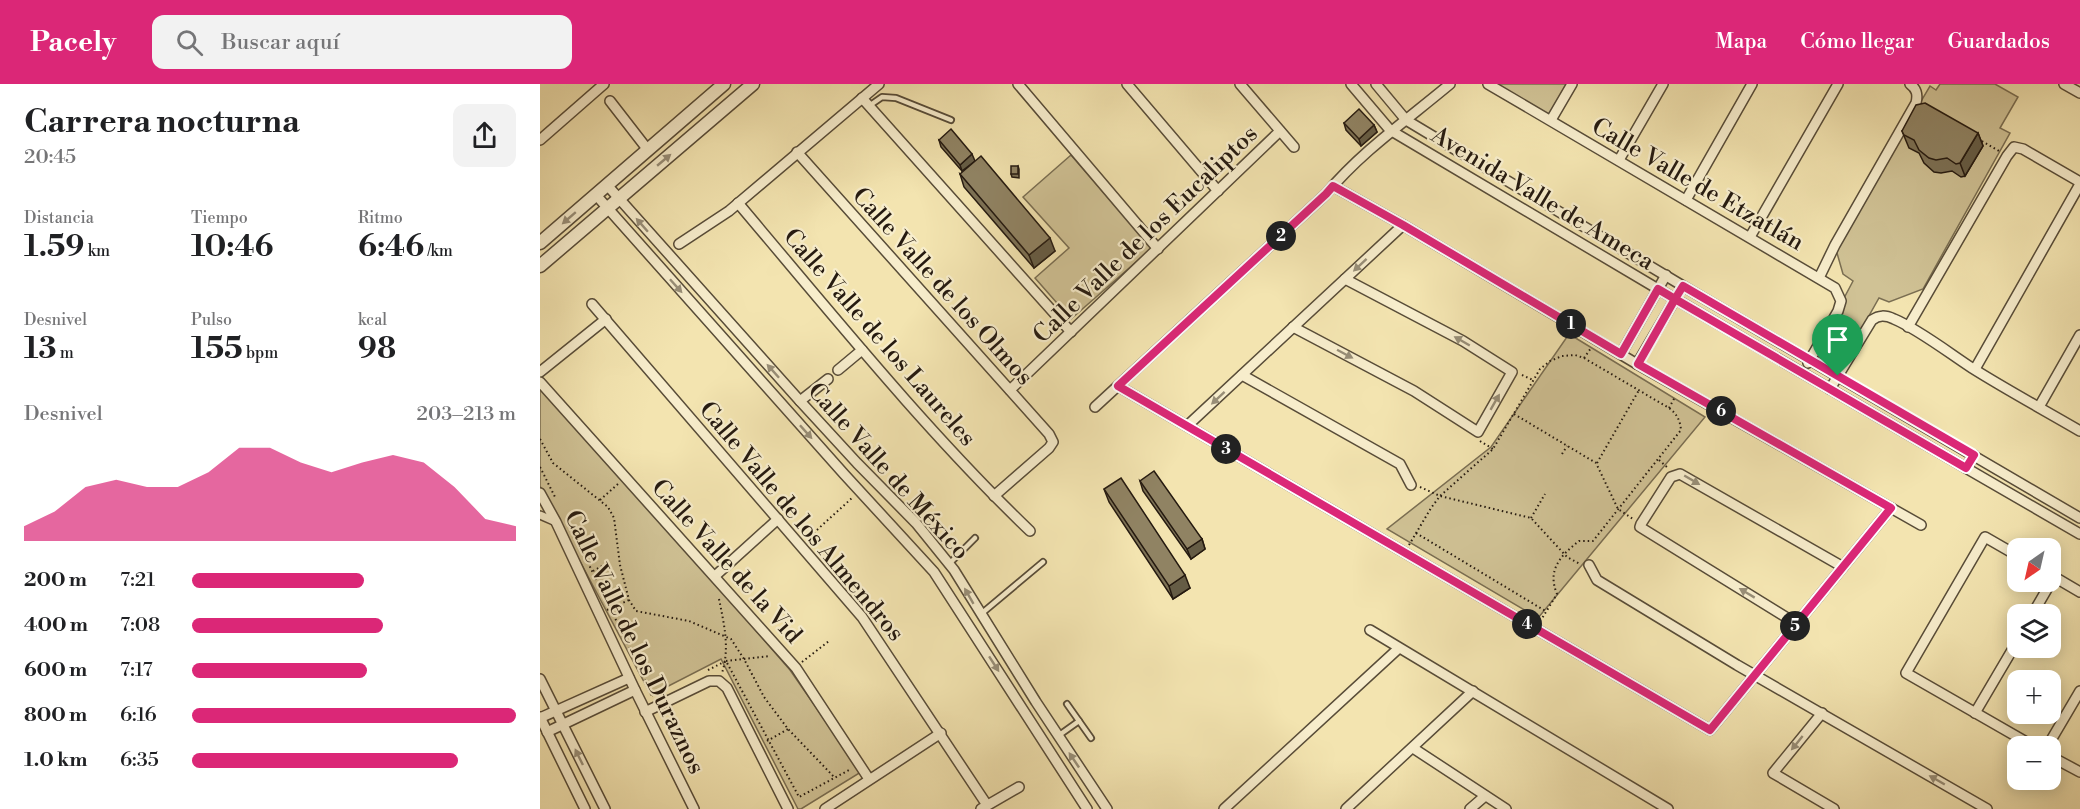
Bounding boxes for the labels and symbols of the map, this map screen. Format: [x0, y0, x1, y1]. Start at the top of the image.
street label: Calle Valle de Etzatlán [1586, 112, 1809, 258]
street label: Calle Valle de los Eucaliptos [1027, 119, 1264, 350]
street label: Avenida Valle de Ameca [1425, 120, 1660, 278]
one-way arrow [656, 154, 671, 167]
street label: Calle Valle de los Olmos [845, 181, 1039, 392]
one-way arrow [562, 211, 577, 224]
one-way arrow [636, 218, 649, 233]
pin: 2 [1266, 221, 1296, 251]
street label: Calle Valle de los Laureles [776, 223, 982, 453]
one-way arrow [1354, 257, 1368, 271]
one-way arrow [669, 278, 682, 293]
pin: 1 [1556, 309, 1586, 339]
pin [1812, 314, 1863, 376]
one-way arrow [1454, 337, 1471, 347]
one-way arrow [1336, 349, 1354, 359]
one-way arrow [766, 363, 779, 378]
street label: Calle Valle de México [801, 377, 976, 566]
one-way arrow [1211, 390, 1225, 404]
one-way arrow [1490, 393, 1500, 410]
street label: Calle Valle de los Almendros [692, 396, 910, 648]
pin: 6 [1706, 396, 1736, 426]
one-way arrow [799, 424, 813, 439]
pin: 3 [1211, 434, 1241, 464]
street label: Calle Valle de la Vid [645, 473, 808, 650]
one-way arrow [1684, 475, 1701, 485]
street label: Calle Valle de los Duraznos [557, 506, 711, 779]
north arrow [2007, 538, 2061, 592]
one-way arrow [964, 587, 974, 604]
one-way arrow [1739, 588, 1755, 599]
pin: 4 [1512, 609, 1542, 639]
pin: 5 [1780, 611, 1810, 641]
one-way arrow [988, 656, 999, 673]
one-way arrow [1791, 735, 1804, 751]
one-way arrow [574, 748, 584, 765]
one-way arrow [1068, 753, 1080, 769]
one-way arrow [1928, 775, 1945, 785]

